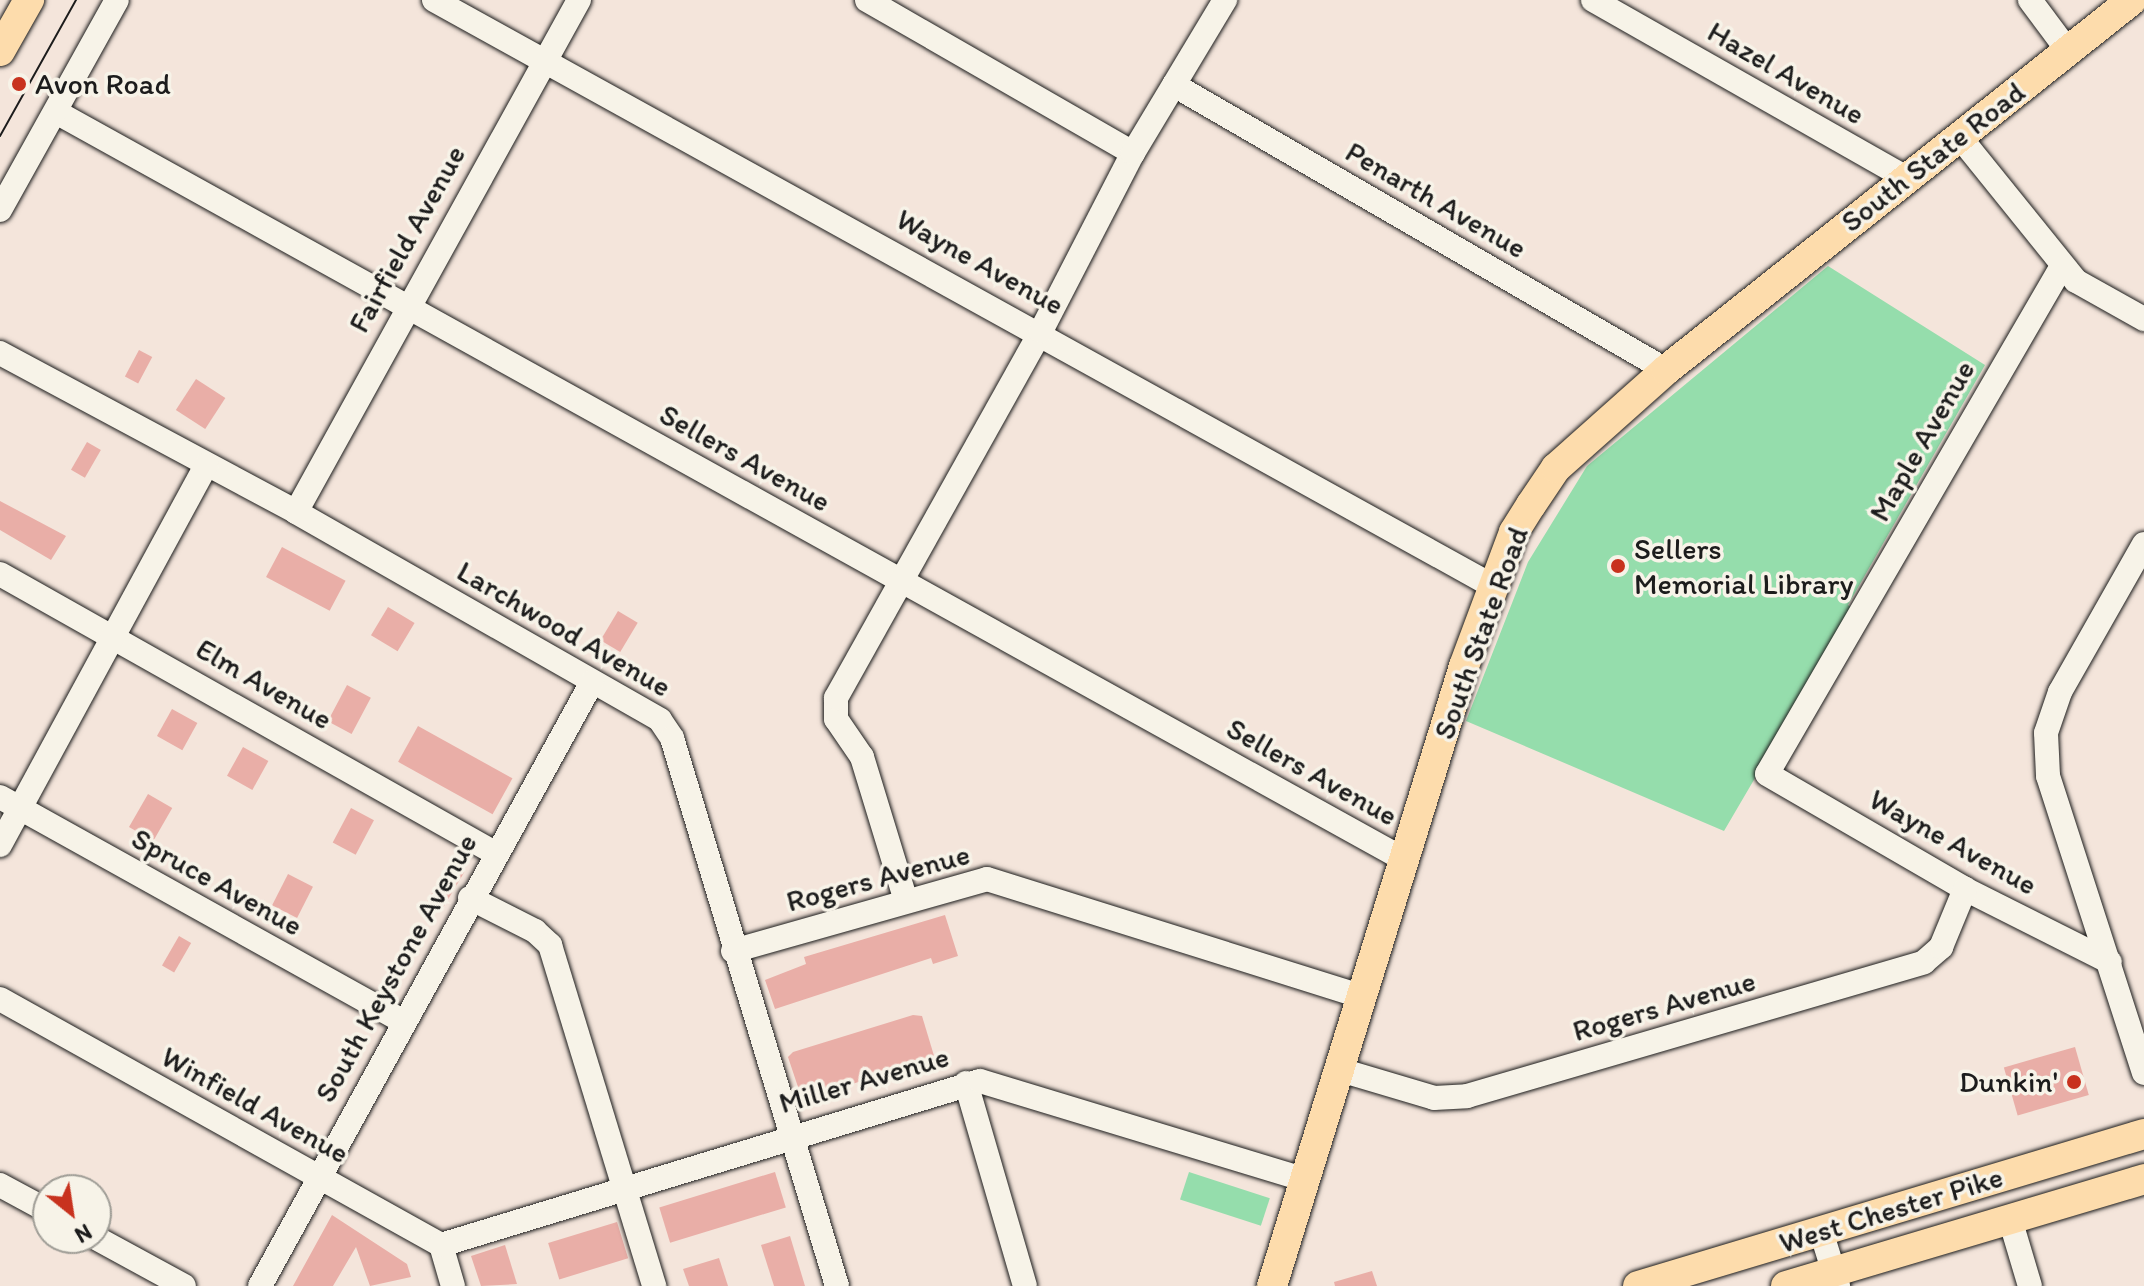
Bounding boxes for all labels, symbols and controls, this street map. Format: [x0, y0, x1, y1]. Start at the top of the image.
street label: Hazel Avenue [1702, 14, 1870, 132]
place label: Avon Road [35, 66, 170, 102]
street label: South State Road [1834, 74, 2032, 240]
marker: Avon Road [10, 75, 28, 93]
street label: Penarth Avenue [1340, 134, 1532, 266]
street label: Fairfield Avenue [341, 139, 473, 339]
street label: Wayne Avenue [890, 201, 1070, 323]
street label: Maple Avenue [1862, 355, 1982, 527]
street label: Sellers Avenue [654, 397, 836, 519]
street label: South State Road [1426, 522, 1536, 744]
place label: Sellers Memorial Library [1634, 531, 1853, 602]
street label: Larchwood Avenue [451, 553, 677, 705]
marker: Sellers Memorial Library [1609, 557, 1627, 575]
street label: Elm Avenue [190, 631, 338, 737]
street label: Sellers Avenue [1221, 711, 1403, 833]
street label: Wayne Avenue [1863, 781, 2043, 903]
street label: Spruce Avenue [125, 820, 309, 944]
street label: South Keystone Avenue [307, 828, 485, 1108]
street label: Rogers Avenue [782, 836, 974, 920]
street label: Rogers Avenue [1569, 963, 1759, 1049]
street label: Winfield Avenue [155, 1039, 355, 1171]
street label: Miller Avenue [775, 1039, 953, 1121]
place label: Dunkin' [1959, 1064, 2058, 1100]
marker: Dunkin' [2065, 1073, 2083, 1091]
street label: West Chester Pike [1775, 1159, 2007, 1261]
north arrow [32, 1174, 112, 1254]
text: N [70, 1218, 96, 1249]

